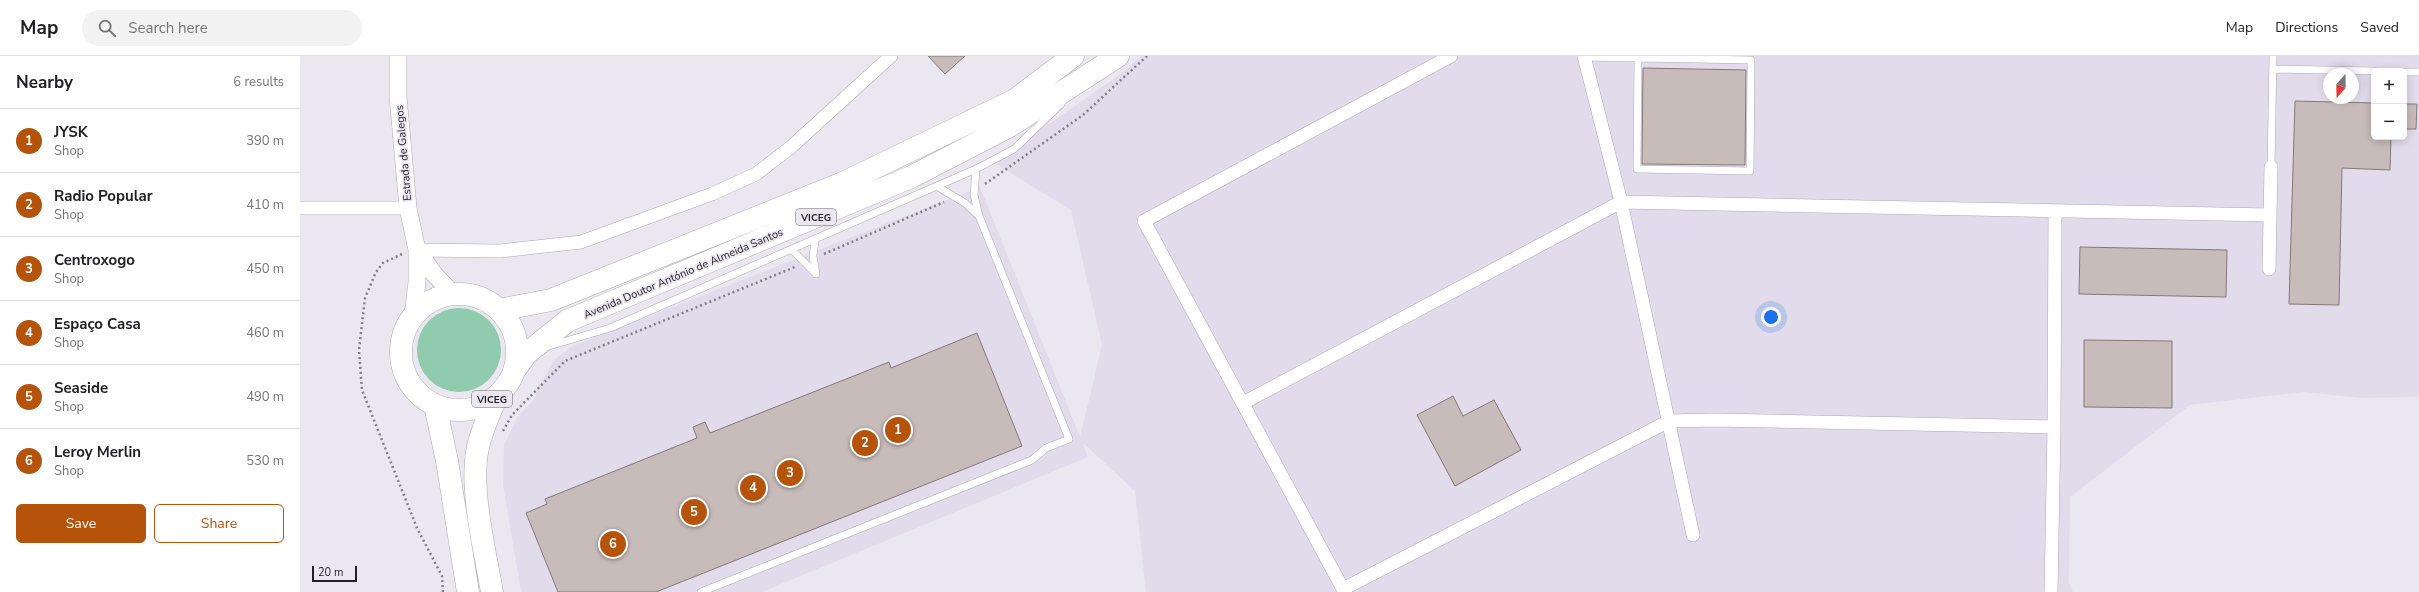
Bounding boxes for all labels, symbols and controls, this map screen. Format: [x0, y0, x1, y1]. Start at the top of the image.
search box [82, 10, 362, 46]
text: Map [20, 15, 58, 41]
icon: search [96, 17, 118, 39]
text: Search here [128, 18, 208, 38]
text: Map [2226, 18, 2253, 37]
text: Directions [2275, 18, 2338, 37]
text: Saved [2360, 18, 2399, 37]
north arrow [2323, 68, 2359, 104]
map controls [2371, 68, 2407, 140]
button: + [2371, 68, 2407, 104]
text: Nearby [16, 71, 73, 94]
text: 6 results [233, 73, 284, 91]
street label: Estrada de Galegos [392, 104, 415, 201]
button: − [2371, 104, 2407, 140]
text: JYSK [54, 122, 88, 142]
text: 1 [25, 132, 33, 150]
text: 390 m [246, 132, 284, 150]
text: Shop [54, 142, 84, 160]
text: Radio Popular [54, 186, 153, 206]
text: 2 [25, 196, 33, 214]
text: 410 m [246, 196, 284, 214]
text: Shop [54, 206, 84, 224]
road number: VICEG [796, 209, 836, 225]
street label: Avenida Doutor António de Almeida Santos [581, 224, 785, 322]
text: Centroxogo [54, 250, 135, 270]
text: 3 [25, 260, 33, 278]
text: 450 m [246, 260, 284, 278]
text: Shop [54, 270, 84, 288]
your location [1761, 307, 1781, 327]
text: Espaço Casa [54, 314, 141, 334]
text: 4 [25, 324, 33, 342]
text: 460 m [246, 324, 284, 342]
text: Shop [54, 334, 84, 352]
text: Seaside [54, 378, 108, 398]
text: 5 [25, 388, 33, 406]
text: 490 m [246, 388, 284, 406]
road number: VICEG [472, 391, 512, 407]
text: Shop [54, 398, 84, 416]
pin: 1 [885, 415, 911, 445]
pin: 2 [852, 428, 878, 458]
text: Leroy Merlin [54, 442, 141, 462]
text: 6 [25, 452, 33, 470]
text: 530 m [246, 452, 284, 470]
pin: 3 [777, 458, 803, 488]
text: Shop [54, 462, 84, 480]
pin: 4 [740, 473, 766, 503]
pin: 5 [681, 497, 707, 527]
button: Save [16, 504, 146, 543]
button: Share [154, 504, 284, 543]
pin: 6 [600, 529, 626, 559]
scale bar [312, 564, 357, 583]
text: 20 m [318, 565, 343, 580]

